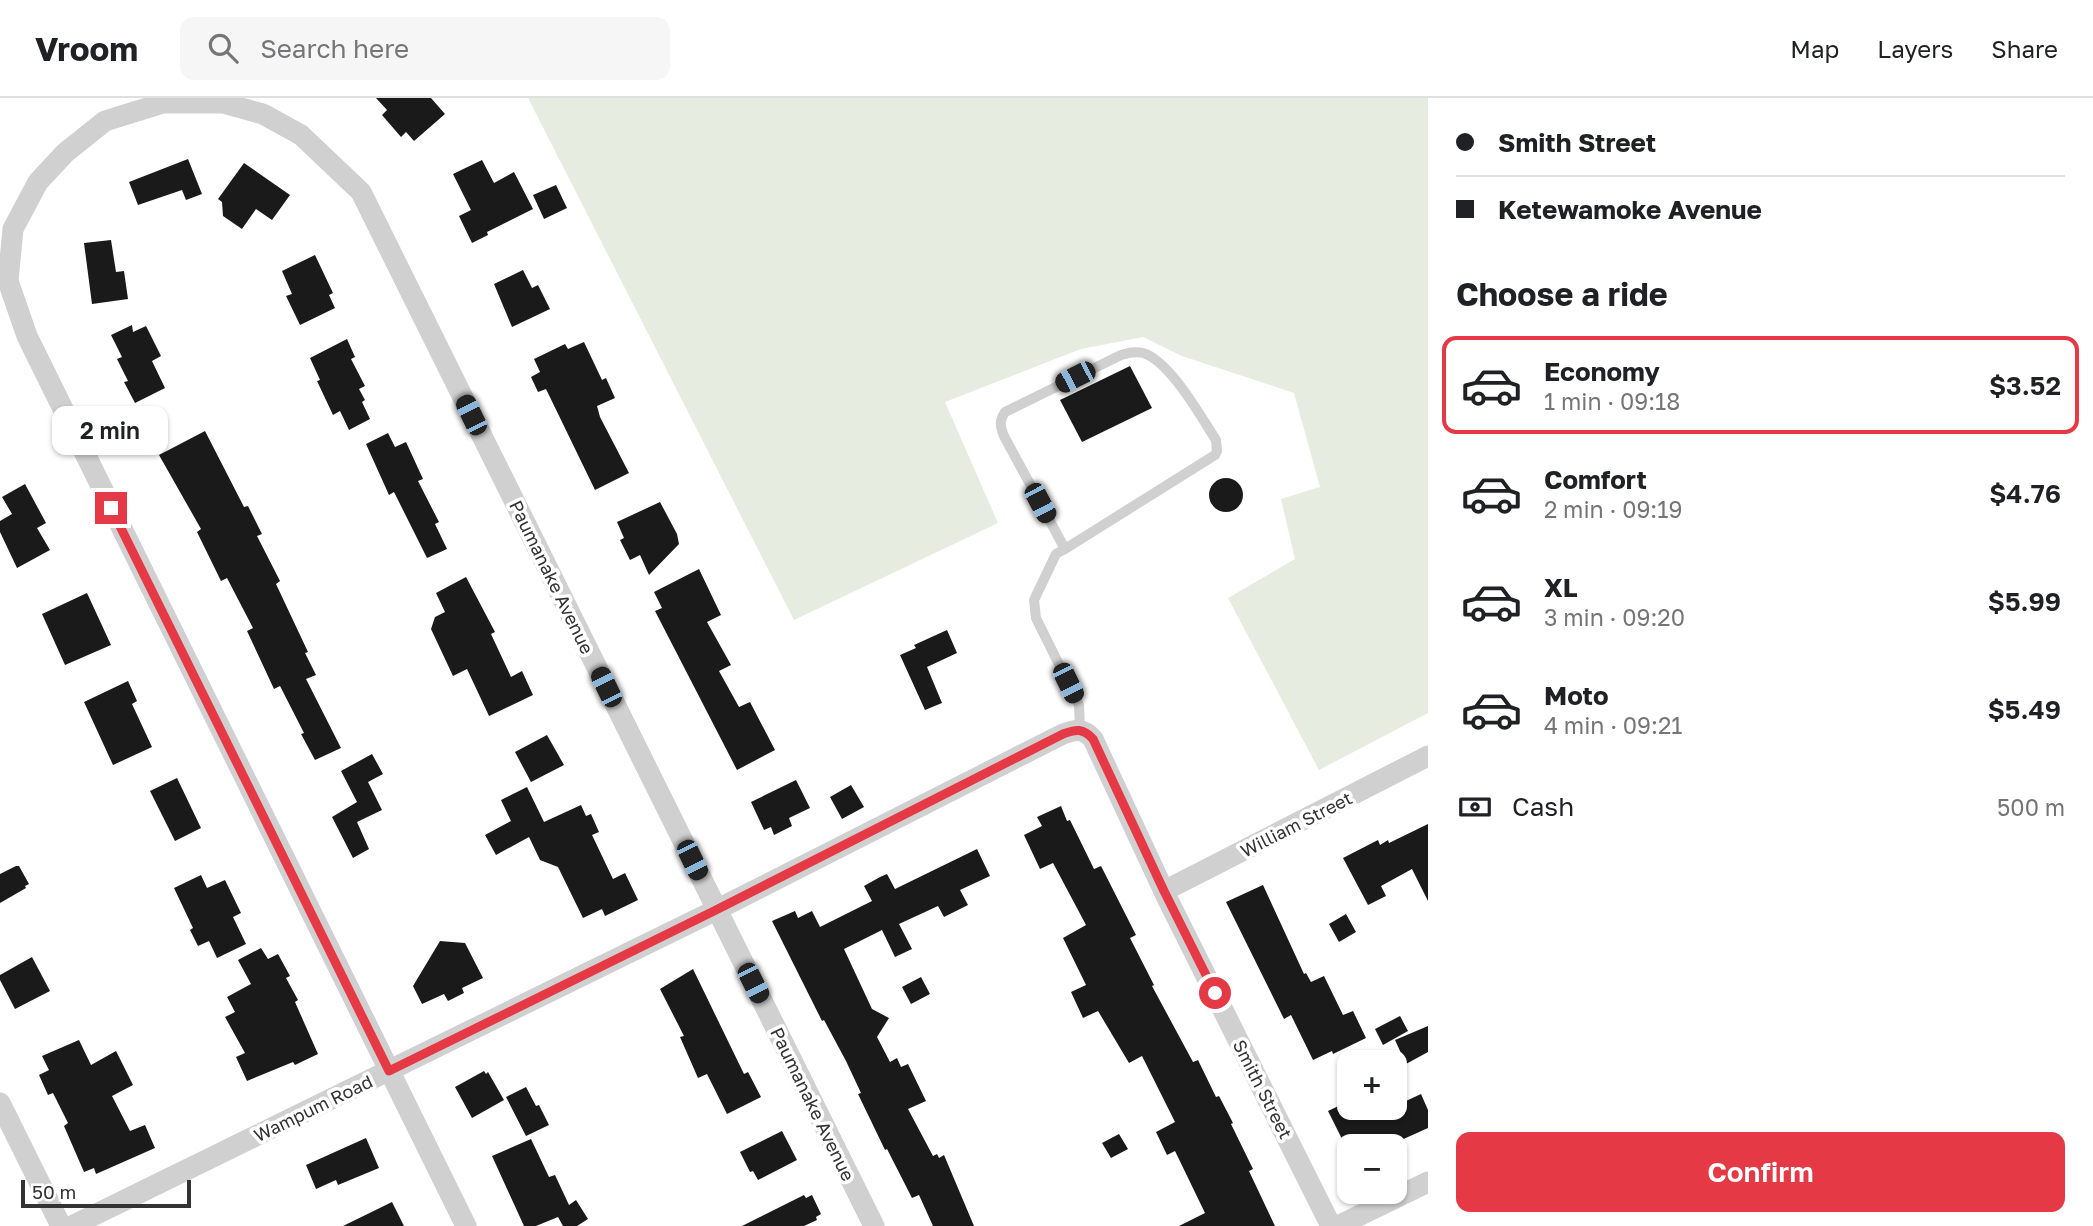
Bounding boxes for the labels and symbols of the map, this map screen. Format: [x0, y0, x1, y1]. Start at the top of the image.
car [1052, 358, 1099, 396]
car [453, 392, 490, 438]
callout: 2 min [53, 406, 169, 456]
car [1021, 480, 1060, 526]
route end [95, 492, 127, 524]
street label: Paumanake Avenue [505, 497, 599, 657]
car [1050, 660, 1087, 706]
car [588, 664, 625, 710]
street label: William Street [1237, 786, 1355, 862]
car [674, 837, 711, 883]
car [735, 960, 772, 1006]
route start [1199, 977, 1231, 1009]
street label: Paumanake Avenue [766, 1024, 860, 1184]
street label: Smith Street [1229, 1036, 1297, 1142]
street label: Wampum Road [250, 1070, 376, 1146]
scale bar [21, 1177, 191, 1209]

